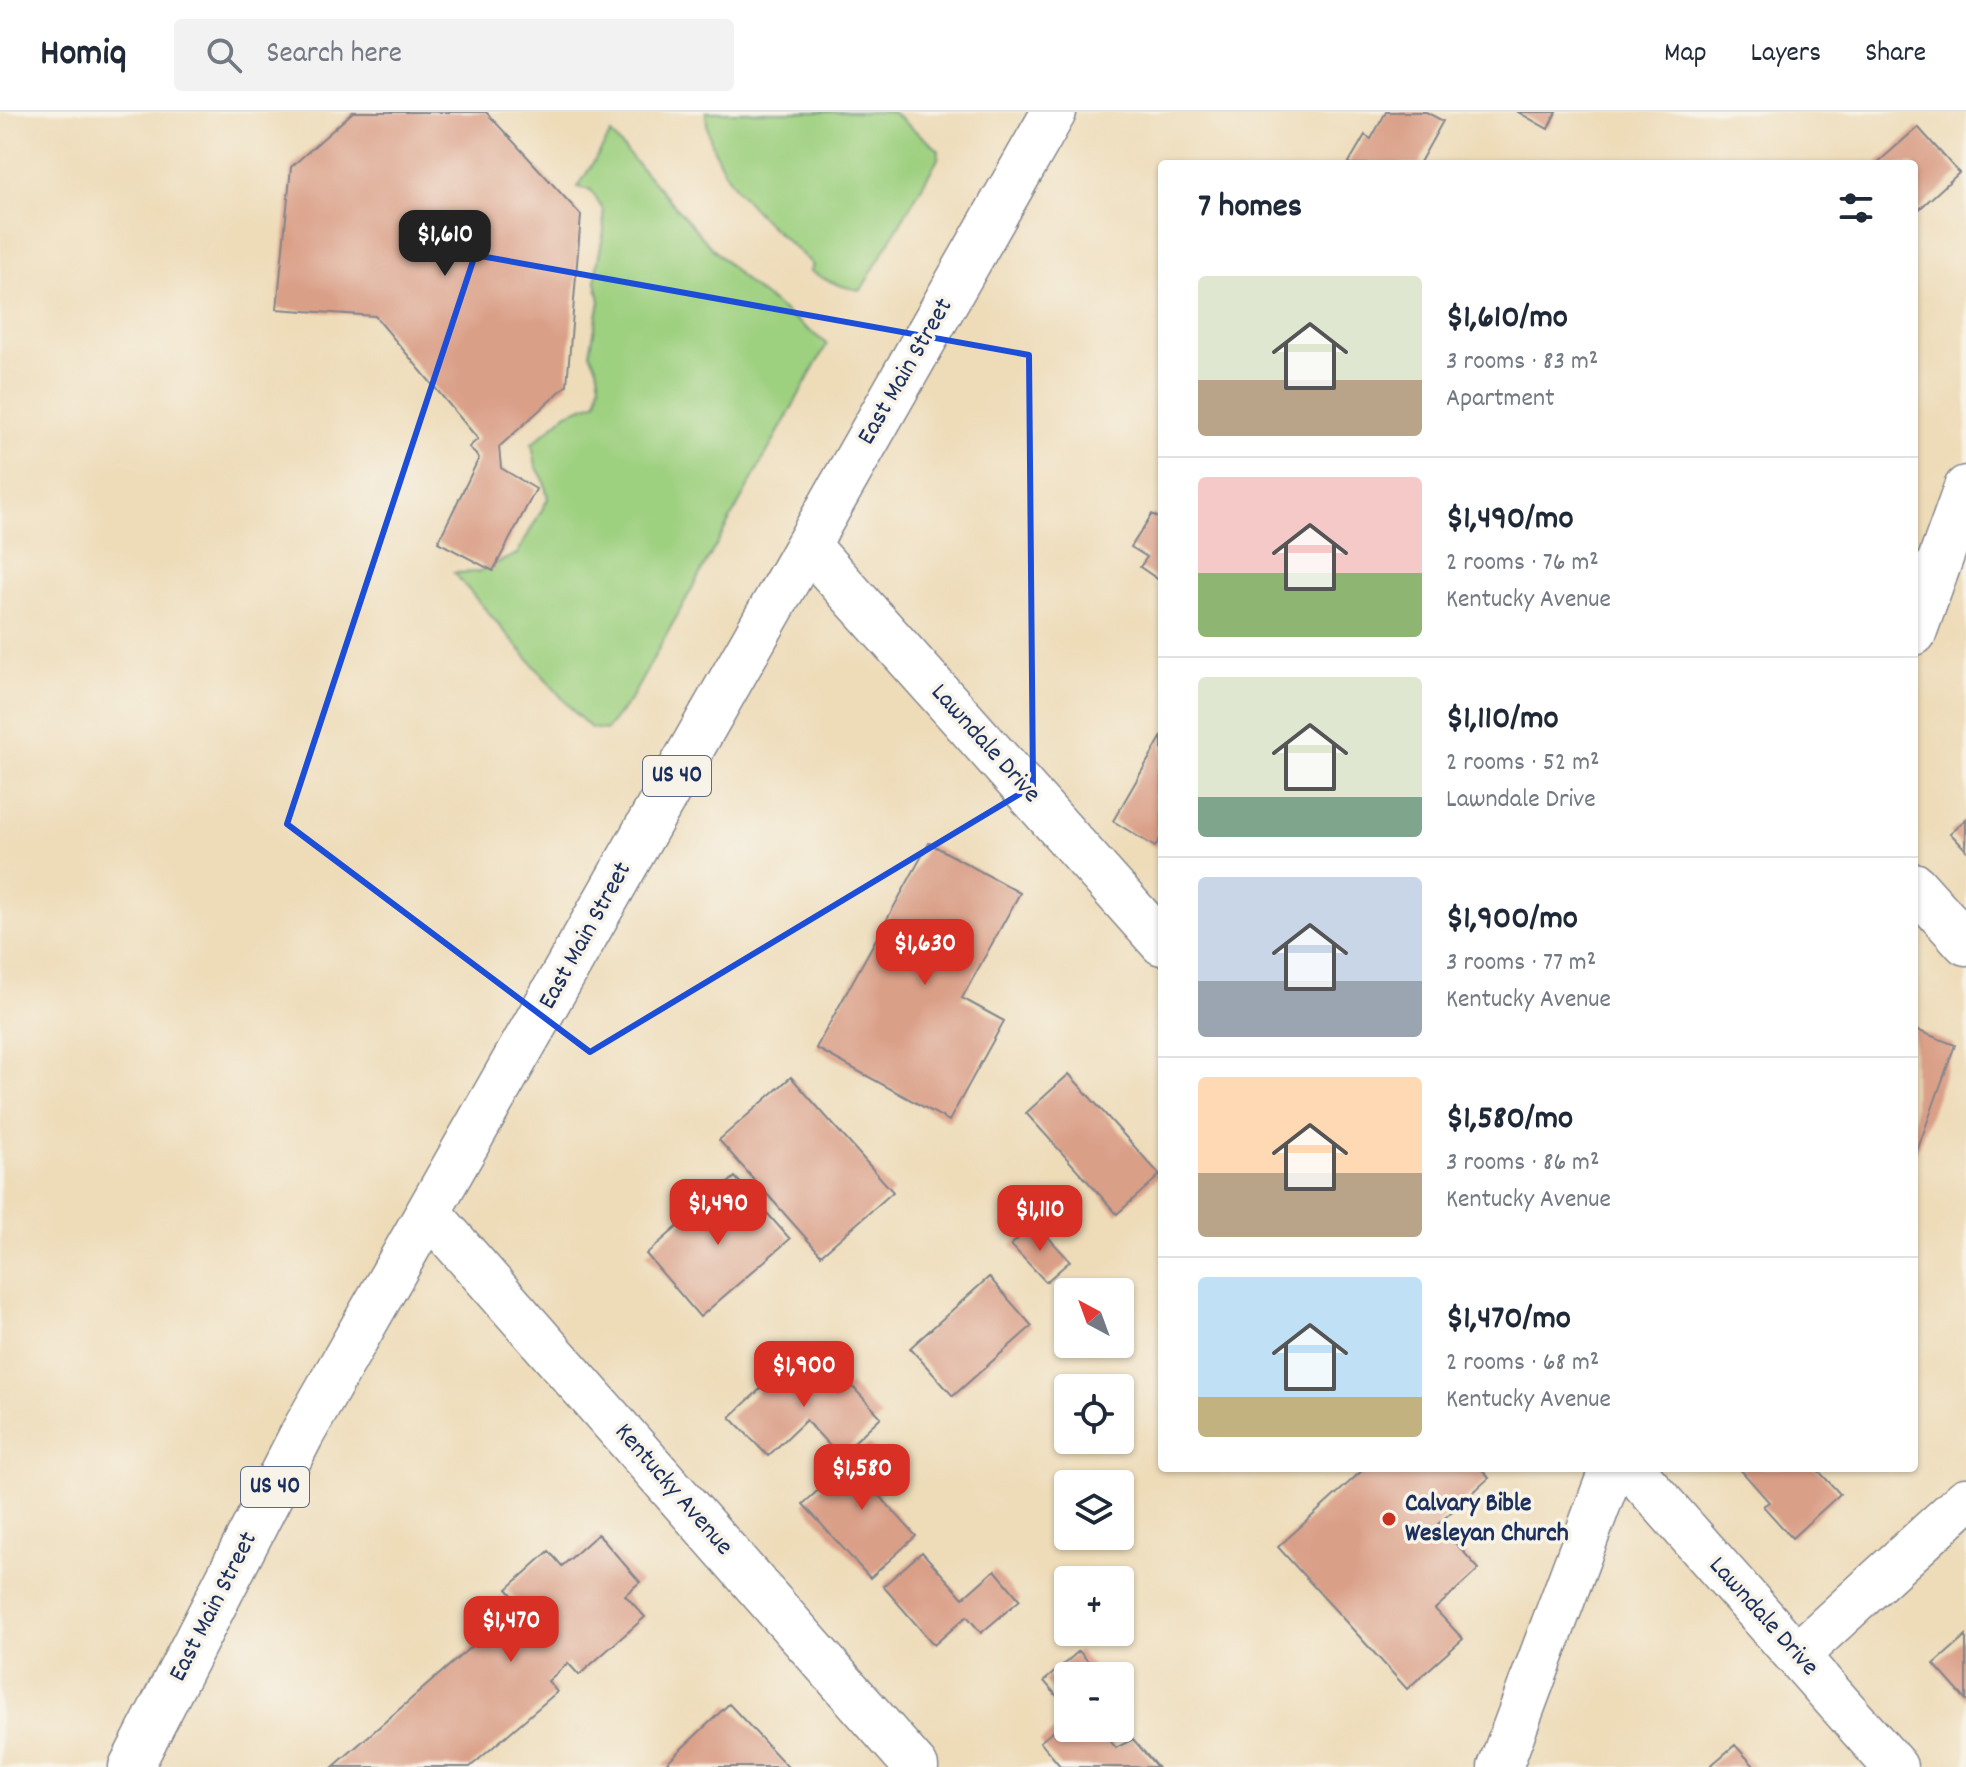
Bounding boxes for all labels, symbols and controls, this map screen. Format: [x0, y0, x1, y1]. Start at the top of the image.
search box [174, 19, 734, 91]
text: Homiq [40, 28, 126, 83]
icon: search [202, 33, 246, 77]
text: Search here [266, 34, 402, 77]
text: Map [1664, 35, 1707, 75]
text: Layers [1751, 35, 1821, 75]
text: Share [1865, 35, 1926, 75]
text: 7 homes [1198, 184, 1302, 233]
icon: filters [1834, 186, 1878, 230]
pin: $1,610 [380, 210, 510, 278]
text: $1,610 [417, 217, 473, 254]
street label: East Main Street [849, 291, 963, 452]
text: $1,610/mo [1446, 295, 1568, 344]
icon: home [1262, 308, 1358, 404]
text: 3 rooms · 83 m² [1446, 344, 1598, 381]
text: Apartment [1446, 381, 1555, 418]
text: $1,490/mo [1446, 496, 1574, 545]
icon: home [1262, 509, 1358, 605]
text: 2 rooms · 76 m² [1446, 545, 1599, 582]
text: Kentucky Avenue [1446, 582, 1611, 619]
street label: Lawndale Drive [921, 676, 1049, 812]
text: $1,110/mo [1446, 696, 1559, 745]
icon: home [1262, 709, 1358, 805]
text: 2 rooms · 52 m² [1446, 745, 1599, 782]
road number: US 40 [643, 756, 711, 796]
text: Lawndale Drive [1446, 782, 1596, 819]
street label: East Main Street [530, 855, 642, 1017]
text: $1,900/mo [1446, 896, 1578, 945]
icon: home [1262, 909, 1358, 1005]
pin: $1,630 [860, 919, 990, 987]
text: $1,630 [894, 926, 956, 963]
text: 3 rooms · 77 m² [1446, 945, 1596, 982]
text: Kentucky Avenue [1446, 982, 1611, 1019]
text: $1,580/mo [1446, 1096, 1573, 1145]
icon: home [1262, 1109, 1358, 1205]
text: 3 rooms · 86 m² [1446, 1145, 1599, 1182]
pin: $1,490 [653, 1179, 783, 1247]
text: Kentucky Avenue [1446, 1182, 1611, 1219]
pin: $1,110 [975, 1185, 1105, 1253]
text: $1,490 [688, 1186, 748, 1223]
text: $1,110 [1015, 1192, 1065, 1229]
north arrow [1054, 1278, 1134, 1358]
map controls [1054, 1278, 1134, 1742]
text: $1,470/mo [1446, 1296, 1571, 1345]
icon: home [1262, 1309, 1358, 1405]
pin: $1,900 [739, 1341, 869, 1409]
text: 2 rooms · 68 m² [1446, 1345, 1599, 1382]
text: $1,900 [772, 1348, 836, 1385]
button: locate [1054, 1374, 1134, 1454]
text: Kentucky Avenue [1446, 1382, 1611, 1419]
street label: Kentucky Avenue [605, 1416, 741, 1564]
pin: $1,580 [797, 1444, 927, 1512]
text: $1,580 [832, 1451, 892, 1488]
road number: US 40 [241, 1467, 309, 1507]
button: layers [1054, 1470, 1134, 1550]
place label: Calvary Bible Wesleyan Church [1405, 1486, 1569, 1553]
marker: Calvary Bible Wesleyan Church [1380, 1510, 1398, 1528]
street label: East Main Street [160, 1525, 268, 1688]
street label: Lawndale Drive [1699, 1549, 1827, 1685]
button: + [1054, 1566, 1134, 1646]
pin: $1,470 [446, 1596, 576, 1664]
text: $1,470 [482, 1603, 540, 1640]
button: − [1054, 1662, 1134, 1742]

